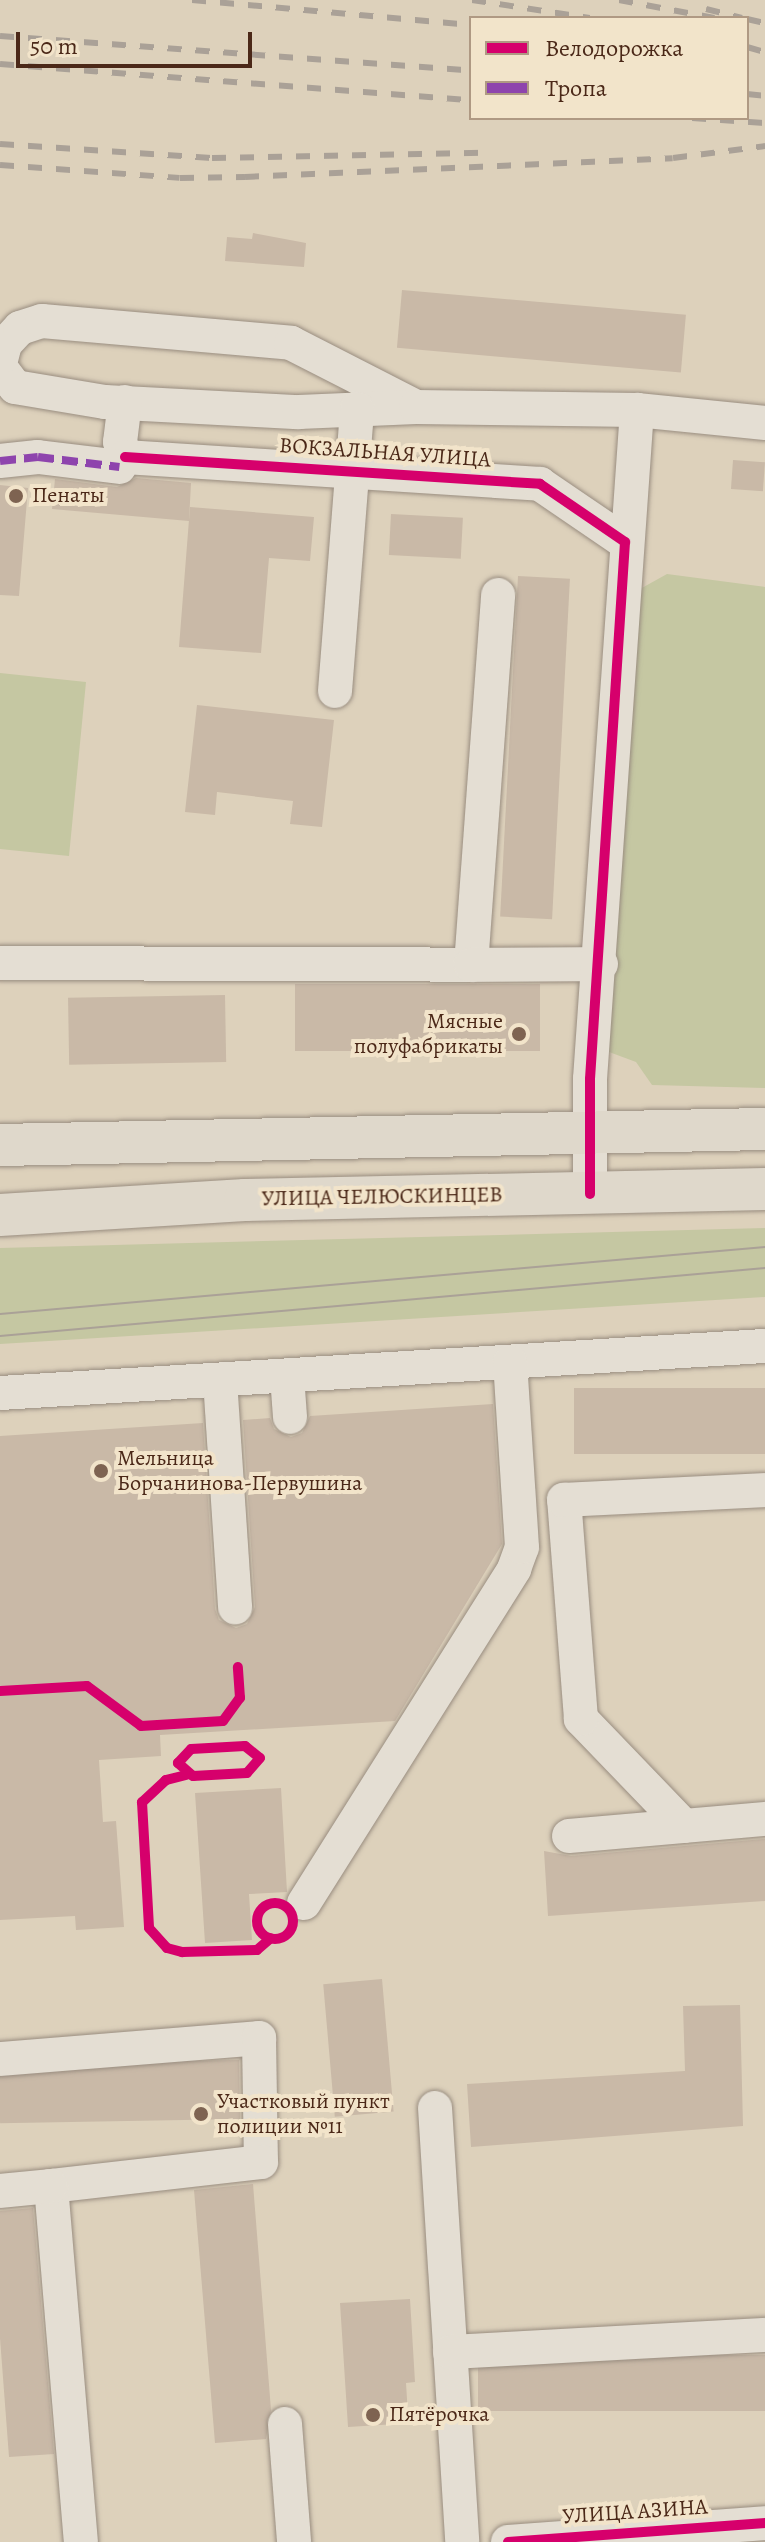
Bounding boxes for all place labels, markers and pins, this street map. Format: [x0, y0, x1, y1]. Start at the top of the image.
place label: Пенаты [32, 483, 105, 509]
marker: Пенаты [7, 487, 25, 505]
place label: Мясные полуфабрикаты [354, 1008, 503, 1060]
marker: Мясные полуфабрикаты [510, 1025, 528, 1043]
place label: Мельница Борчанинова-Первушина [117, 1445, 362, 1496]
marker: Мельница Борчанинова-Первушина [92, 1462, 110, 1480]
place label: Участковый пункт полиции №11 [217, 2088, 390, 2140]
marker: Участковый пункт полиции №11 [192, 2105, 210, 2123]
place label: Пятёрочка [389, 2402, 489, 2428]
marker: Пятёрочка [364, 2406, 382, 2424]

